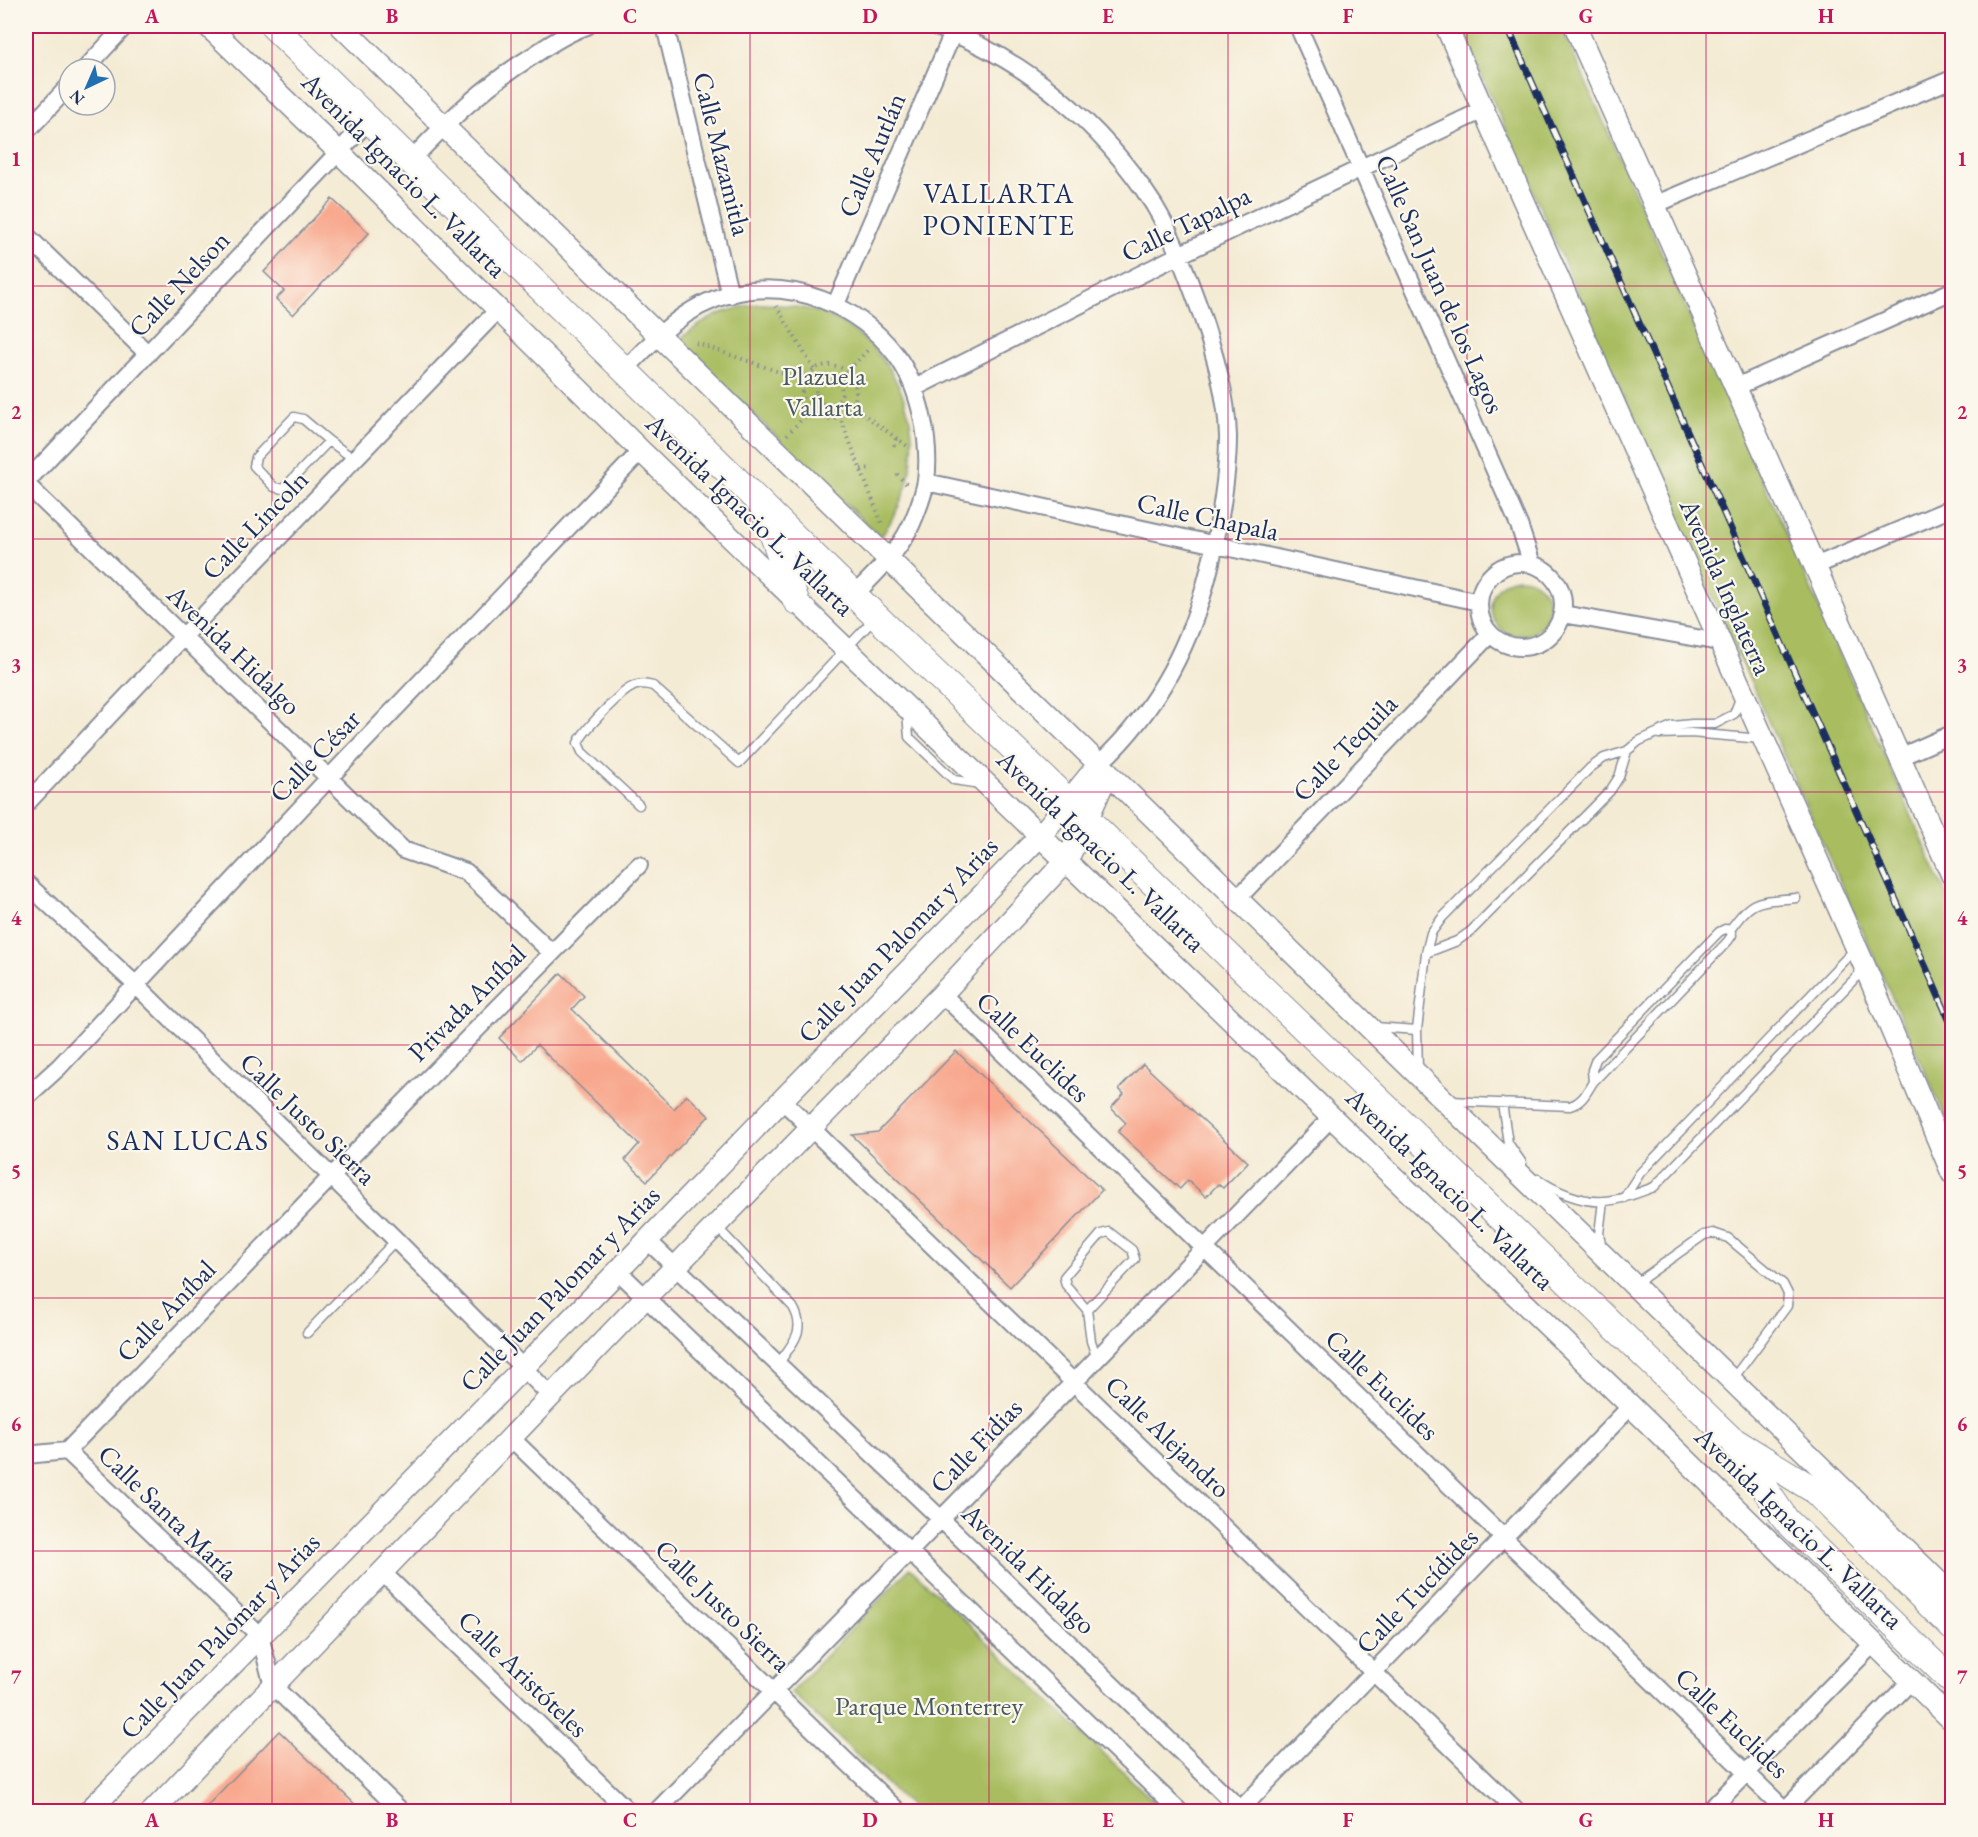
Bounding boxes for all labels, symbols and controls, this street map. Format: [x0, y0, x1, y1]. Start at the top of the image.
text: A [144, 3, 160, 29]
text: B [386, 3, 398, 29]
text: C [623, 3, 637, 29]
text: D [862, 3, 878, 29]
text: E [1102, 3, 1114, 29]
text: F [1343, 3, 1354, 29]
text: G [1579, 3, 1593, 29]
text: H [1818, 3, 1834, 29]
north arrow [57, 57, 117, 117]
street label: Avenida Ignacio L. Vallarta [293, 64, 515, 285]
street label: Calle Mazamitla [685, 69, 760, 239]
text: N [65, 85, 89, 109]
street label: Calle Autlán [830, 87, 913, 222]
text: 1 [11, 146, 21, 172]
text: 1 [1957, 146, 1967, 172]
street label: Calle San Juan de los Lagos [1368, 149, 1513, 419]
district label: VALLARTA PONIENTE [922, 175, 1076, 243]
street label: Calle Tapalpa [1115, 177, 1256, 270]
street label: Calle Nelson [120, 223, 237, 344]
park label: Plazuela Vallarta [782, 358, 866, 424]
text: 2 [11, 399, 22, 425]
text: 2 [1957, 399, 1968, 425]
street label: Avenida Ignacio L. Vallarta [638, 405, 862, 624]
street label: Calle Lincoln [194, 462, 316, 587]
street label: Calle Chapala [1134, 484, 1282, 549]
street label: Avenida Inglaterra [1672, 492, 1781, 681]
street label: Avenida Hidalgo [159, 576, 309, 723]
text: 3 [11, 652, 21, 678]
text: 3 [1957, 652, 1967, 678]
street label: Calle Tequila [1285, 686, 1405, 809]
street label: Calle César [261, 701, 368, 810]
street label: Avenida Ignacio L. Vallarta [989, 741, 1213, 960]
street label: Calle Juan Palomar y Arias [790, 829, 1005, 1050]
text: 4 [11, 905, 22, 931]
text: 4 [1957, 905, 1968, 931]
street label: Privada Aníbal [400, 936, 533, 1069]
street label: Calle Euclides [969, 984, 1098, 1110]
street label: Calle Justo Sierra [233, 1045, 384, 1193]
street label: Avenida Ignacio L. Vallarta [1338, 1079, 1562, 1298]
district label: SAN LUCAS [107, 1122, 269, 1158]
text: 5 [11, 1158, 21, 1184]
text: 5 [1957, 1158, 1967, 1184]
street label: Calle Juan Palomar y Arias [452, 1178, 667, 1399]
street label: Calle Aníbal [108, 1252, 223, 1369]
street label: Calle Euclides [1318, 1322, 1447, 1448]
street label: Calle Alejandro [1098, 1368, 1239, 1505]
street label: Calle Fidias [922, 1391, 1030, 1501]
text: 6 [11, 1411, 22, 1437]
text: 6 [1957, 1411, 1968, 1437]
street label: Avenida Ignacio L. Vallarta [1687, 1418, 1911, 1637]
street label: Calle Santa María [91, 1437, 246, 1589]
street label: Avenida Hidalgo [954, 1495, 1104, 1642]
street label: Calle Tucídides [1348, 1520, 1485, 1661]
street label: Calle Juan Palomar y Arias [112, 1525, 327, 1746]
street label: Calle Justo Sierra [648, 1532, 799, 1680]
street label: Calle Aristóteles [451, 1603, 596, 1745]
street label: Calle Euclides [1668, 1660, 1797, 1786]
text: 7 [11, 1664, 22, 1690]
text: 7 [1957, 1664, 1968, 1690]
park label: Parque Monterrey [835, 1688, 1023, 1723]
text: A [144, 1807, 160, 1833]
text: B [386, 1807, 398, 1833]
text: C [623, 1807, 637, 1833]
text: D [862, 1807, 878, 1833]
text: E [1102, 1807, 1114, 1833]
text: F [1343, 1807, 1354, 1833]
text: G [1579, 1807, 1593, 1833]
text: H [1818, 1807, 1834, 1833]

